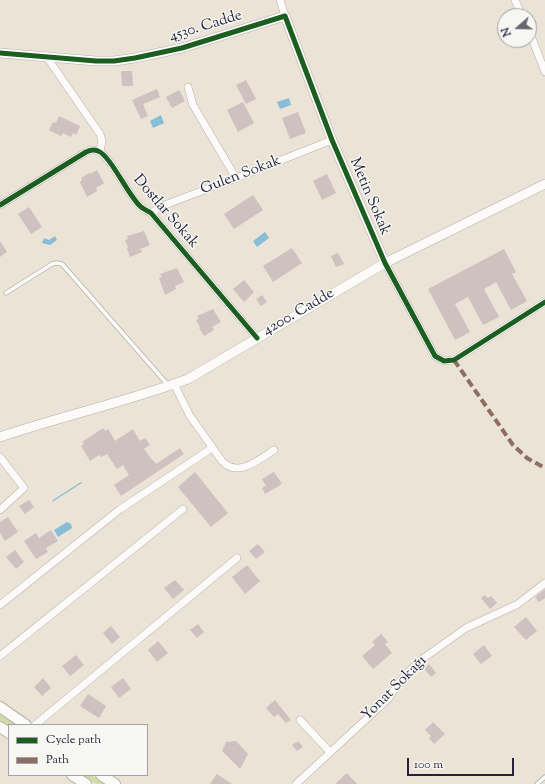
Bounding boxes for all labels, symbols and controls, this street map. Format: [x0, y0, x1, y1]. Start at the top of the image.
street label: 4530. Cadde [167, 7, 245, 47]
north arrow [497, 8, 537, 48]
text: N [498, 25, 516, 39]
street label: Gulen Sokak [198, 152, 284, 200]
street label: Metin Sokak [345, 156, 393, 238]
street label: Dostlar Sokak [128, 172, 202, 252]
street label: 4200. Cadde [260, 285, 338, 341]
street label: Yonat Sokağı [359, 653, 431, 725]
legend [8, 724, 148, 776]
text: Cycle path [46, 731, 101, 749]
scale bar [409, 750, 516, 776]
text: Path [46, 751, 69, 769]
text: 100 m [414, 756, 443, 774]

